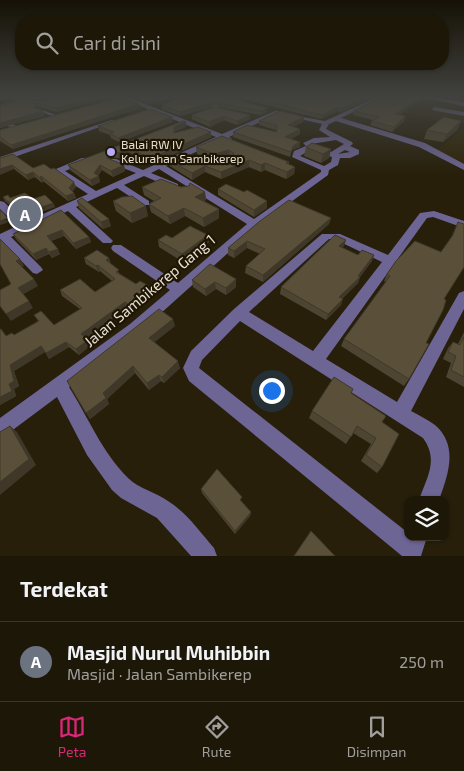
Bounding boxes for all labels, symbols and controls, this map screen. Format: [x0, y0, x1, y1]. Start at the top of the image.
search box [15, 15, 449, 70]
icon: search [33, 29, 61, 57]
text: Cari di sini [73, 31, 161, 54]
place label: Balai RW IV Kelurahan Sambikerep [121, 137, 244, 165]
marker: Balai RW IV Kelurahan Sambikerep [105, 146, 117, 158]
pin: A [9, 195, 41, 233]
street label: Jalan Sambikerep Gang 1 [80, 230, 219, 350]
your location [259, 378, 285, 404]
map controls [404, 496, 449, 541]
button: layers [404, 496, 449, 541]
text: Terdekat [20, 576, 108, 601]
text: Masjid Nurul Muhibbin [67, 641, 270, 664]
text: A [31, 652, 41, 671]
text: 250 m [399, 652, 444, 671]
text: Masjid · Jalan Sambikerep [67, 664, 252, 683]
tab: Peta [58, 713, 86, 760]
tab: Rute [202, 713, 231, 760]
tab: Disimpan [347, 713, 406, 760]

